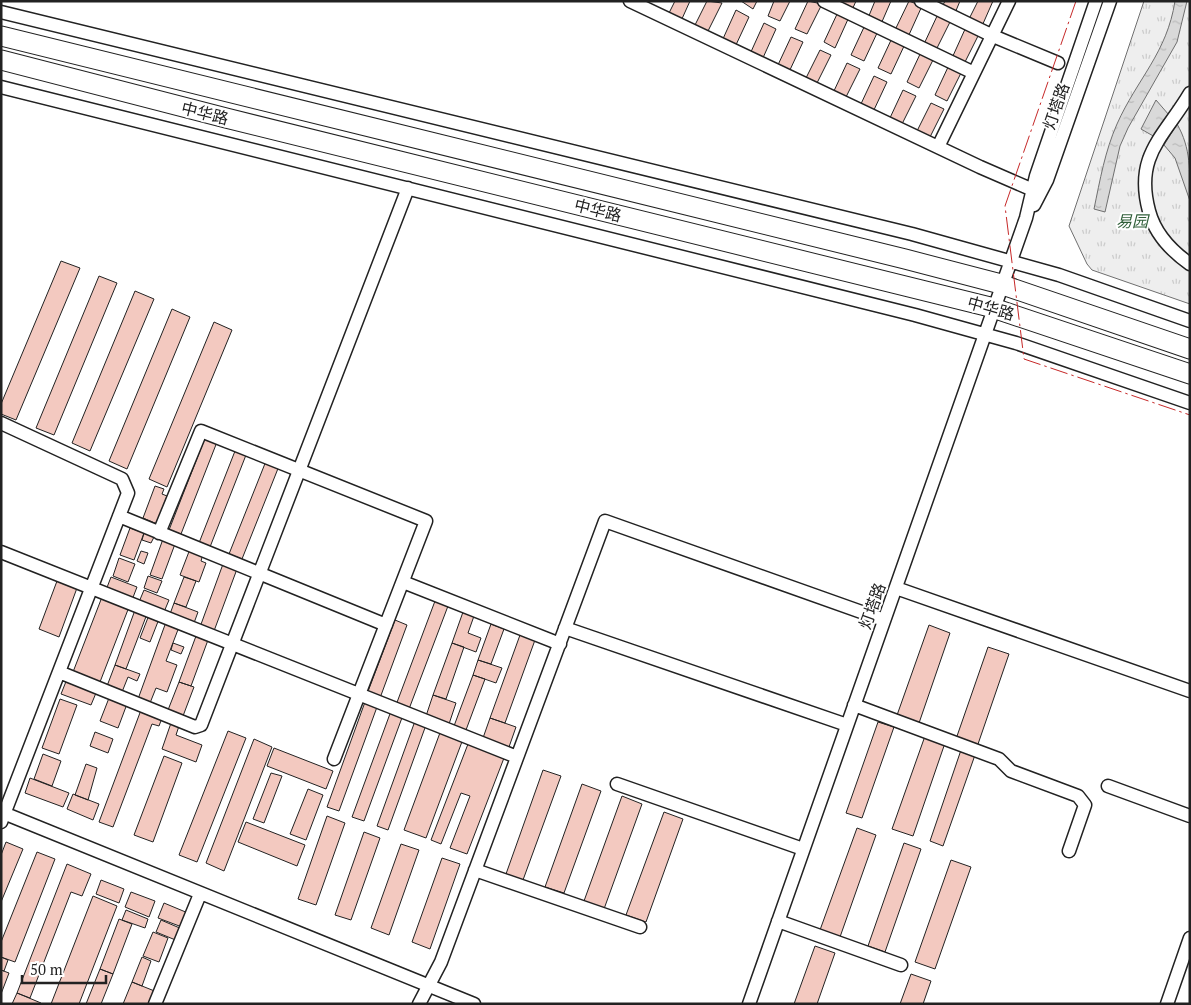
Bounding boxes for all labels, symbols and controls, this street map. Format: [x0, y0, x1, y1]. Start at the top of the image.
street label: 灯塔路 [1038, 80, 1074, 132]
street label: 中华路 [179, 97, 231, 129]
street label: 中华路 [572, 194, 624, 226]
park label: 易园 [1116, 210, 1150, 232]
street label: 中华路 [965, 291, 1017, 325]
street label: 灯塔路 [853, 580, 891, 632]
scale bar [22, 952, 106, 984]
text: 50 m [30, 959, 63, 979]

